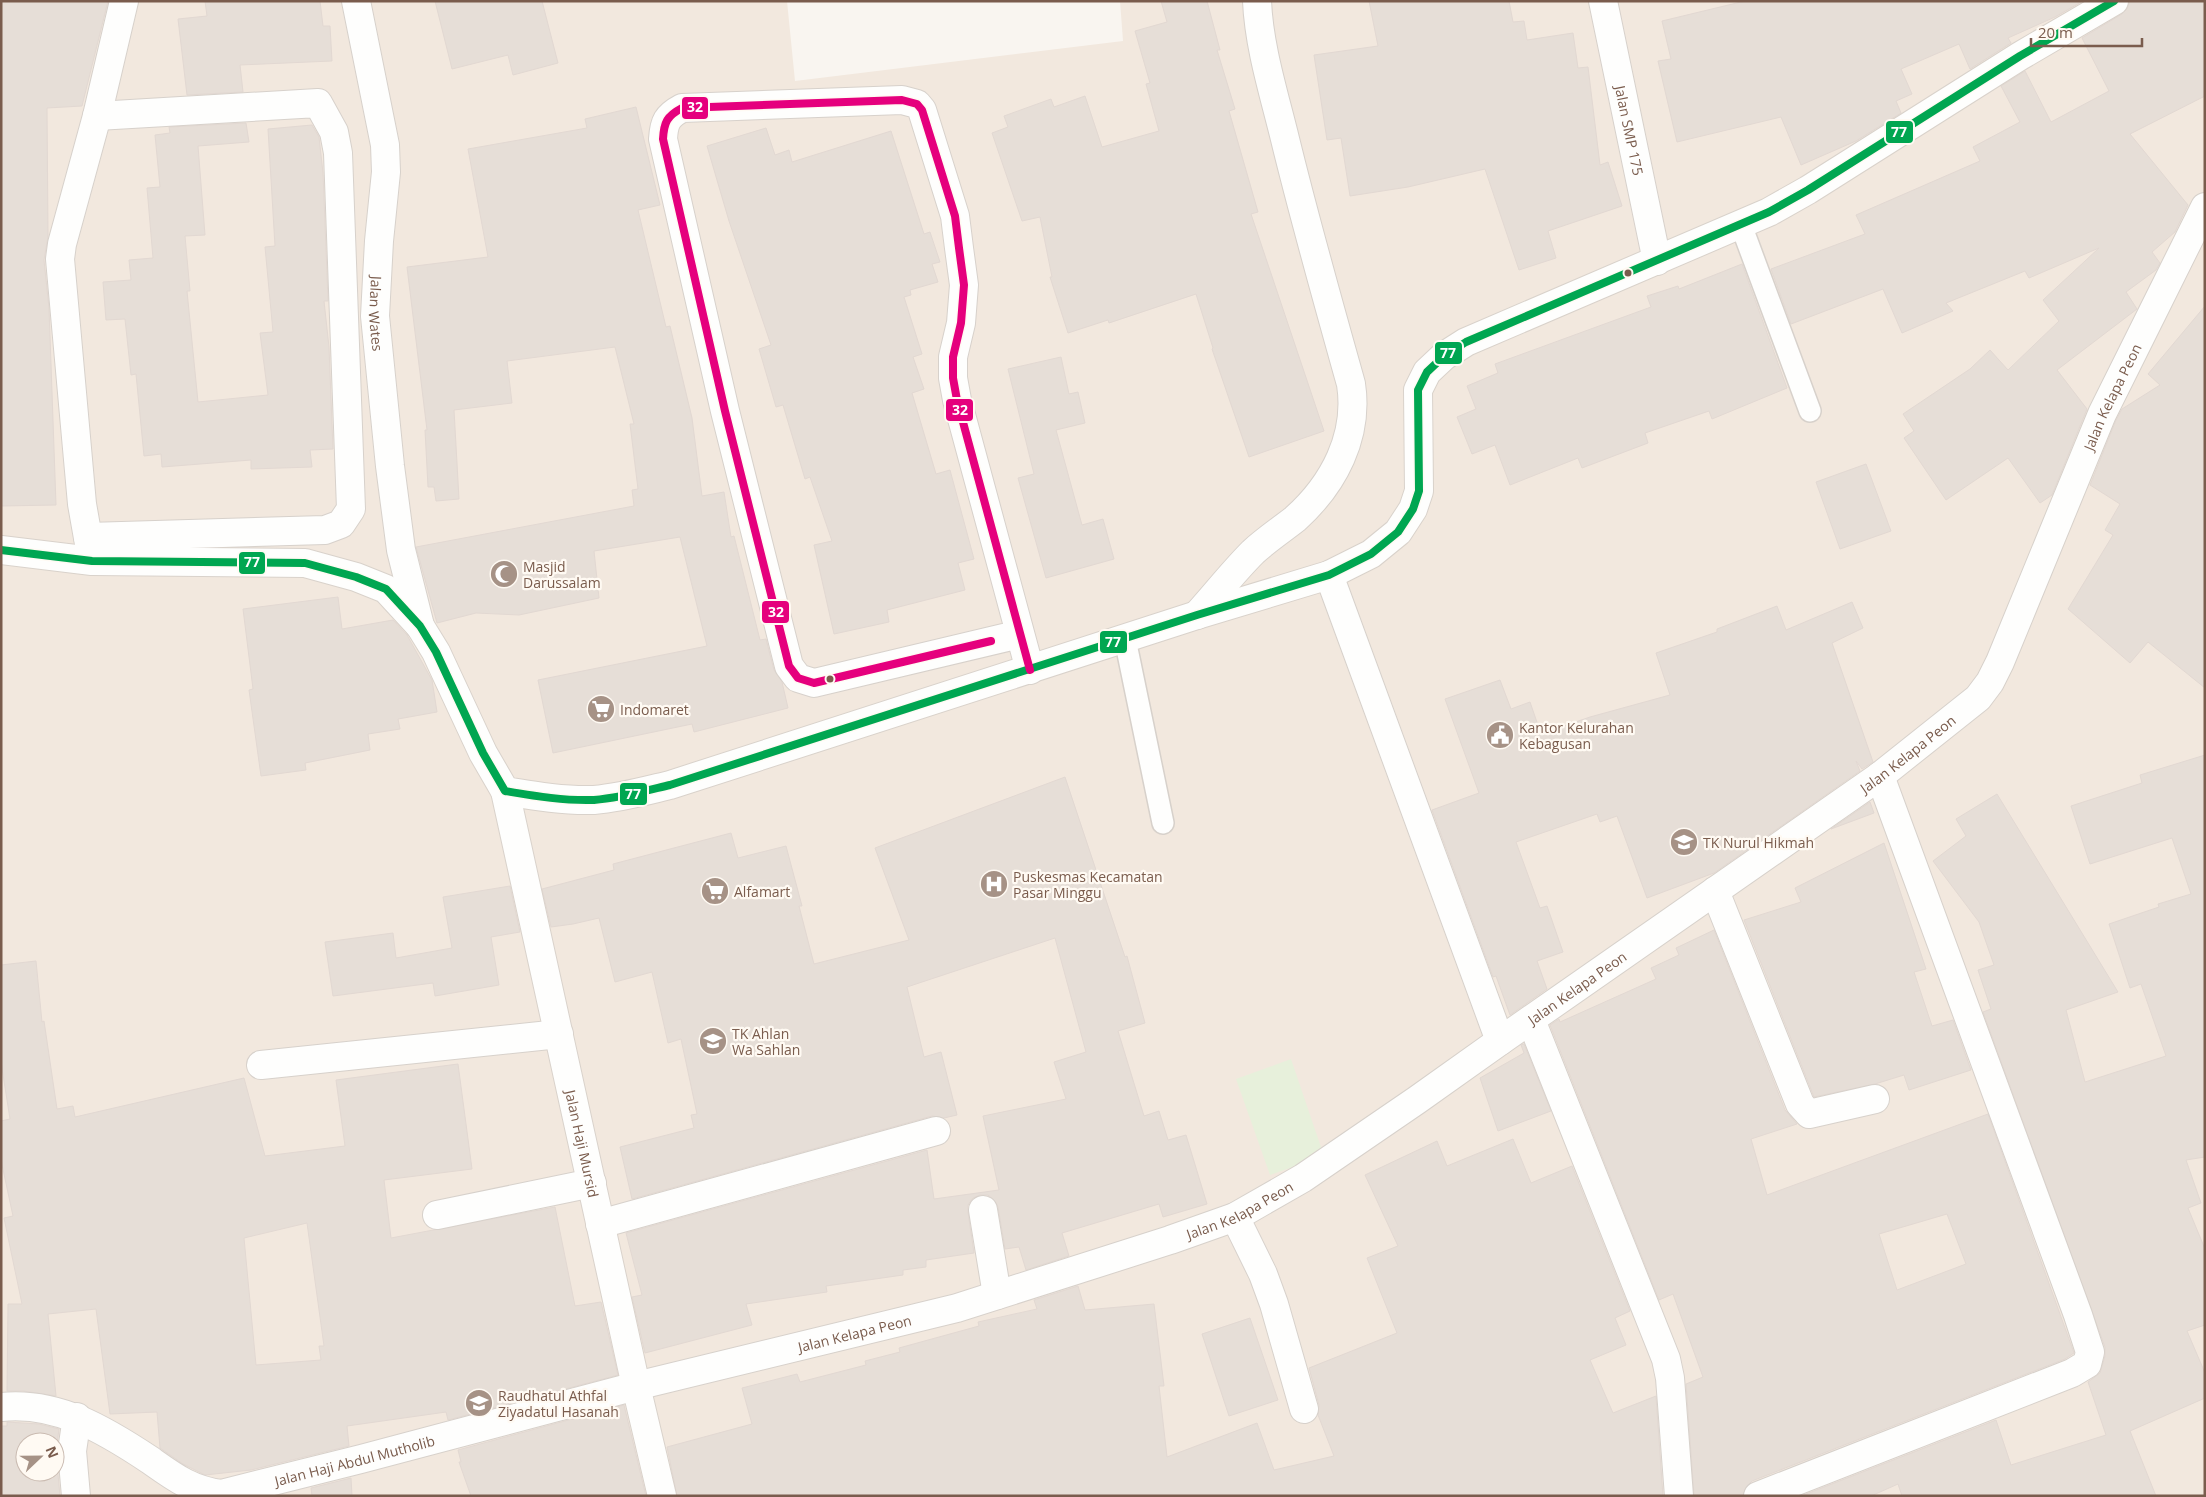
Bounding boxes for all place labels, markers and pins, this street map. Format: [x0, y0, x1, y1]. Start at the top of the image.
unlabelled marker [1623, 268, 1633, 278]
place label: Masjid Darussalam [523, 557, 601, 592]
mosque icon: Masjid Darussalam [489, 559, 519, 589]
unlabelled marker [825, 674, 835, 684]
supermarket icon: Indomaret [586, 694, 616, 724]
place label: Indomaret [620, 700, 689, 719]
place label: Kantor Kelurahan Kebagusan [1519, 718, 1634, 753]
public building icon: Kantor Kelurahan Kebagusan [1485, 720, 1515, 750]
school or university icon: TK Nurul Hikmah [1669, 827, 1699, 857]
place label: TK Nurul Hikmah [1703, 833, 1814, 852]
place label: Puskesmas Kecamatan Pasar Minggu [1013, 867, 1163, 902]
hospital icon: Puskesmas Kecamatan Pasar Minggu [979, 869, 1009, 899]
supermarket icon: Alfamart [700, 876, 730, 906]
place label: Alfamart [734, 882, 790, 901]
place label: TK Ahlan Wa Sahlan [732, 1024, 800, 1059]
school or university icon: TK Ahlan Wa Sahlan [698, 1026, 728, 1056]
place label: Raudhatul Athfal Ziyadatul Hasanah [498, 1386, 619, 1421]
school or university icon: Raudhatul Athfal Ziyadatul Hasanah [464, 1388, 494, 1418]

